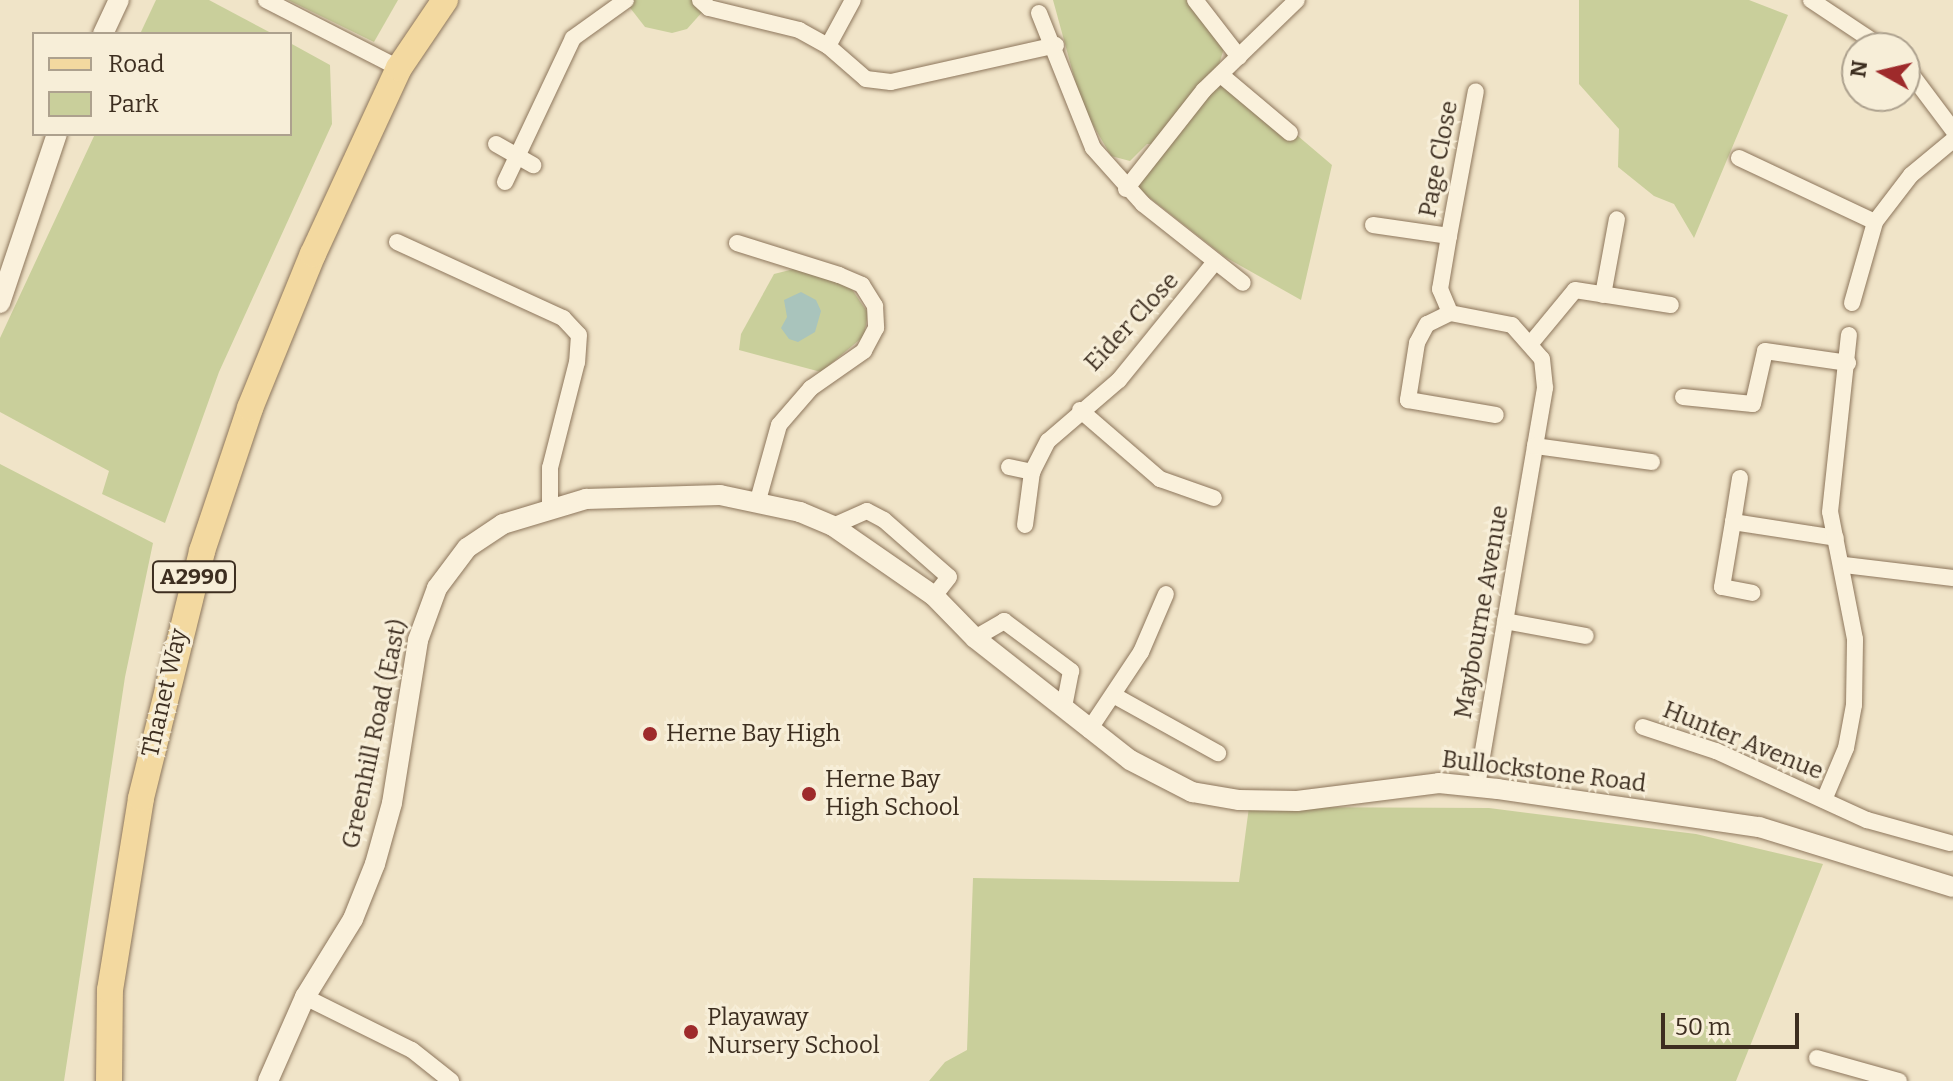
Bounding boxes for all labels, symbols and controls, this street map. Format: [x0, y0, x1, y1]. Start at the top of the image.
legend [32, 32, 292, 136]
north arrow [1841, 32, 1921, 112]
text: Road [108, 50, 164, 78]
text: N [1844, 59, 1873, 79]
text: Park [108, 90, 159, 118]
street label: Page Close [1414, 98, 1464, 220]
street label: Eider Close [1079, 267, 1185, 377]
street label: Maybourne Avenue [1449, 503, 1515, 721]
road number: A2990 [150, 559, 238, 595]
street label: Greenhill Road (East) [337, 617, 413, 851]
street label: Thanet Way [136, 626, 194, 760]
street label: Hunter Avenue [1659, 696, 1827, 786]
place label: Herne Bay High [666, 720, 840, 748]
marker: Herne Bay High [641, 725, 659, 743]
street label: Bullockstone Road [1440, 745, 1648, 799]
place label: Herne Bay High School [825, 766, 959, 822]
marker: Herne Bay High School [800, 785, 818, 803]
scale bar [1665, 997, 1803, 1047]
place label: Playaway Nursery School [707, 1004, 880, 1060]
text: 50 m [1675, 1013, 1731, 1041]
marker: Playaway Nursery School [682, 1023, 700, 1041]

